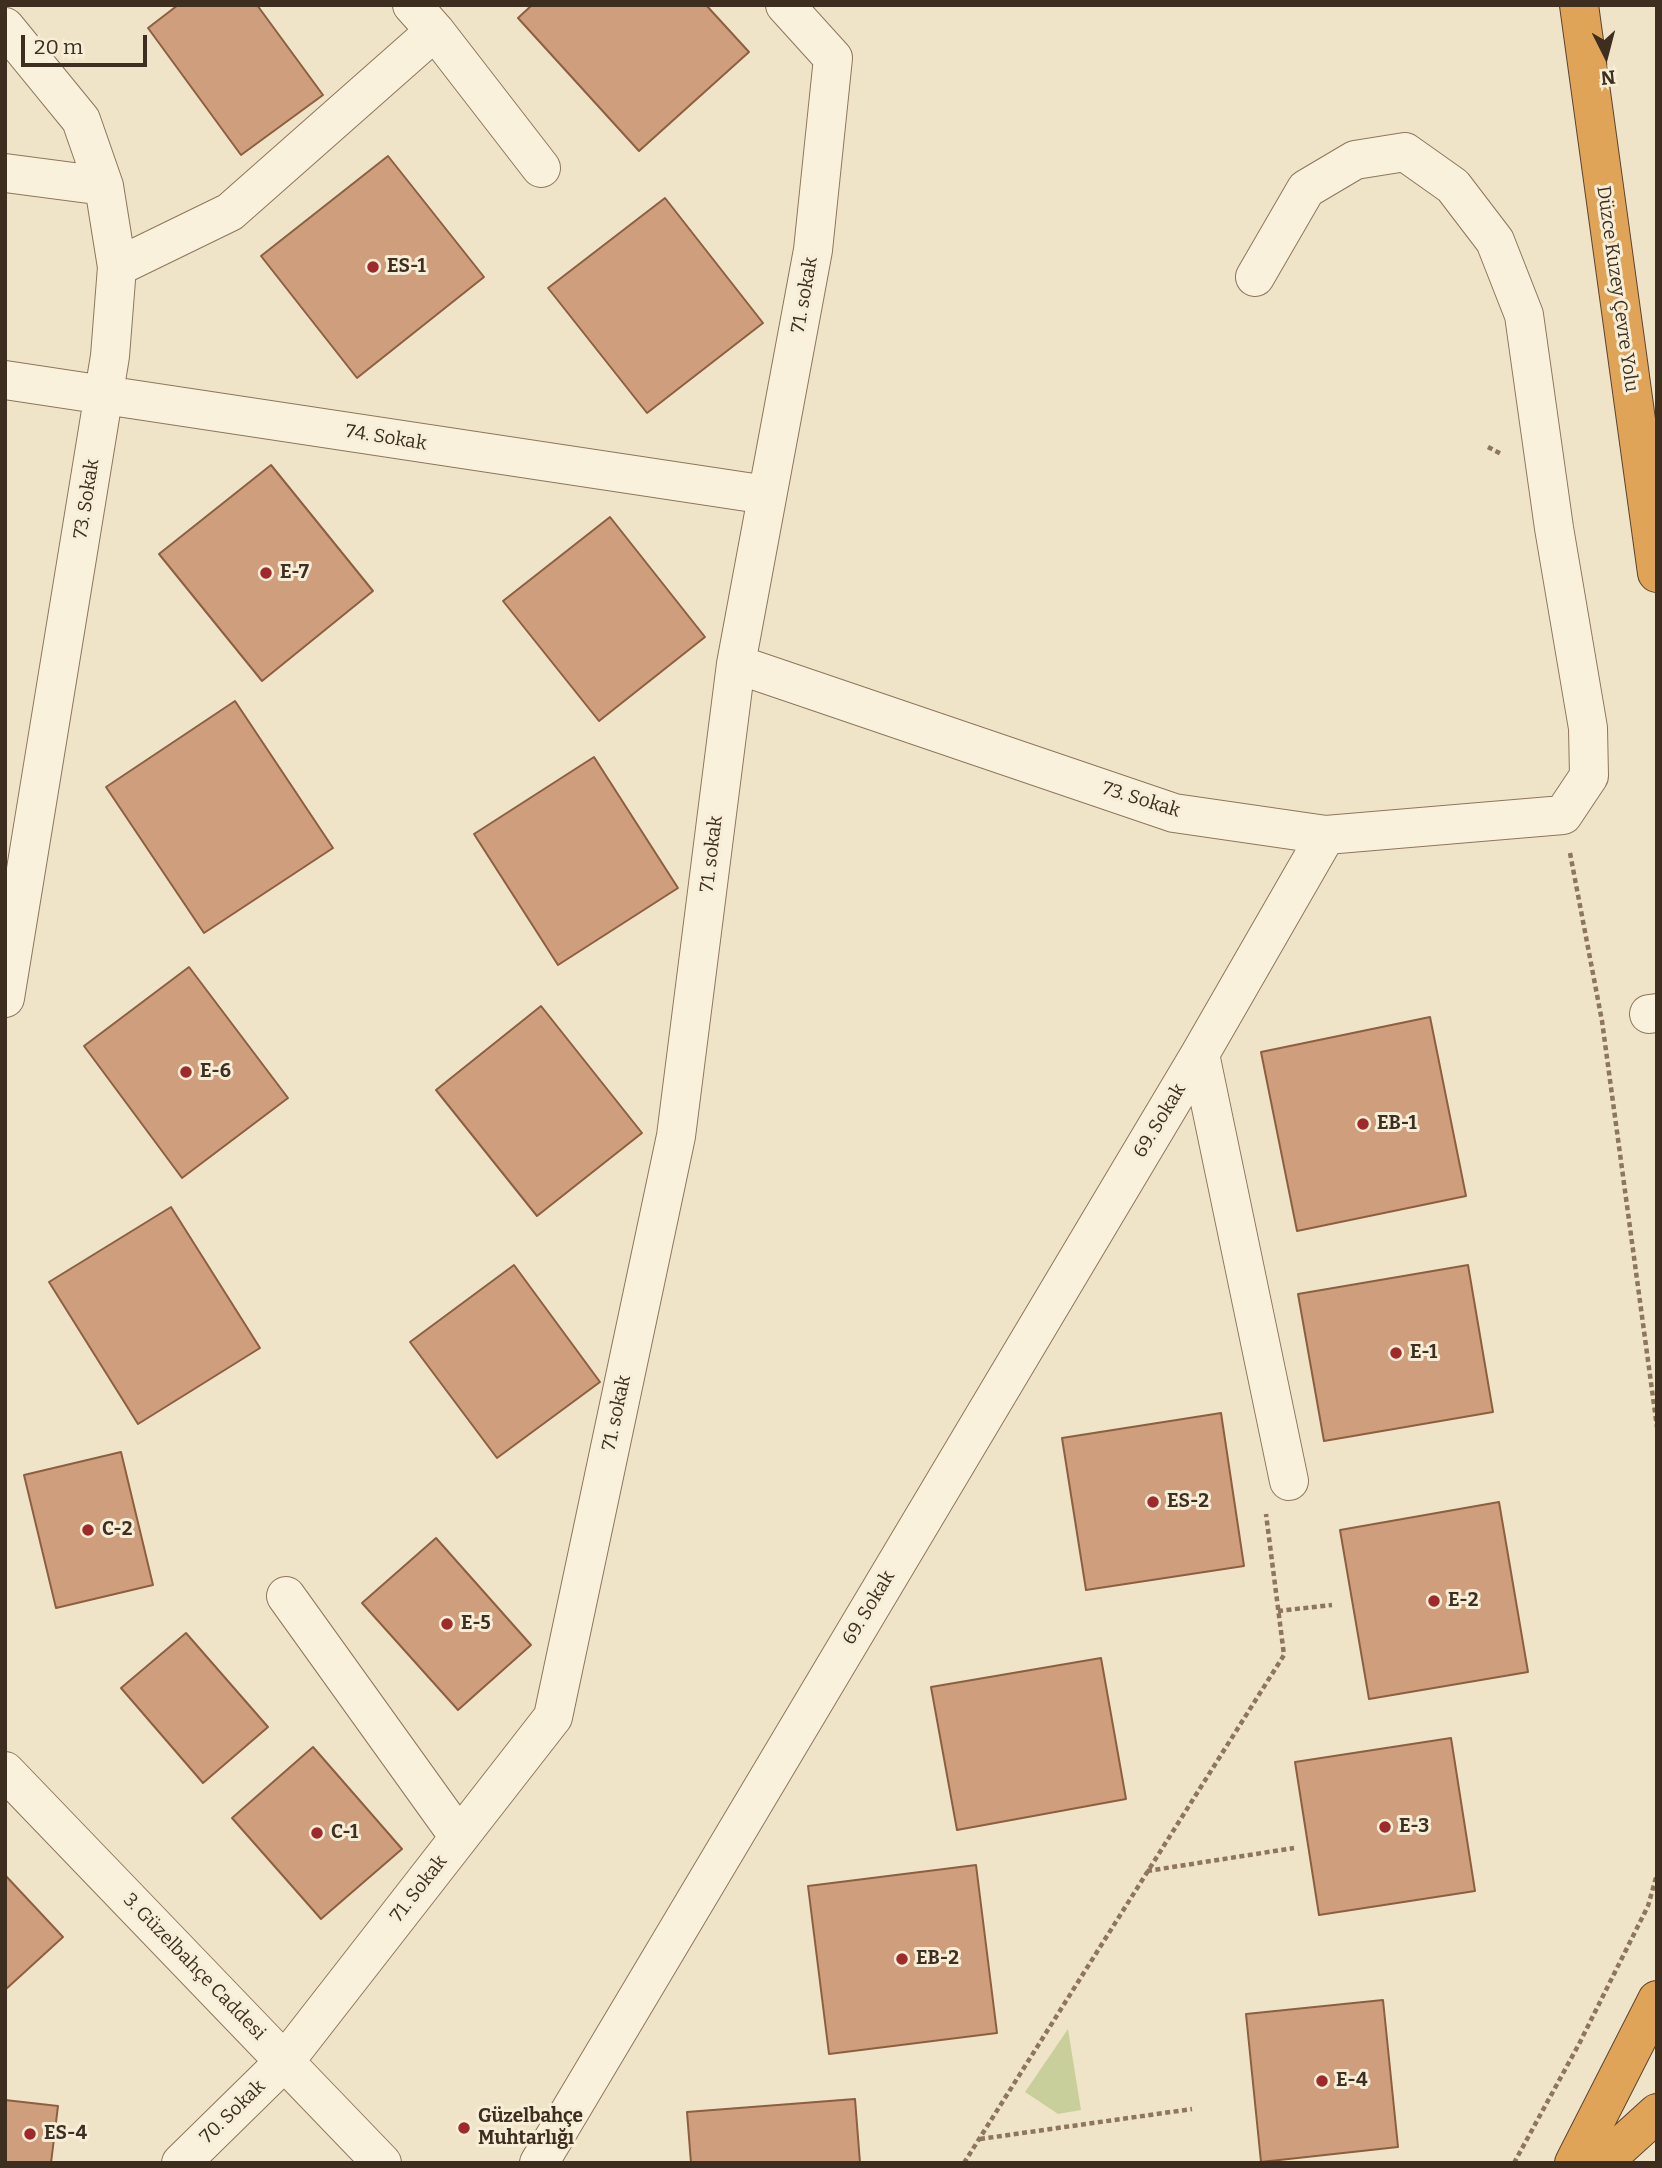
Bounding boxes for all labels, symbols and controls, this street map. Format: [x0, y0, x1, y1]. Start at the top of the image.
scale bar [24, 21, 150, 65]
north arrow [1571, 21, 1641, 91]
text: 20 m [34, 34, 83, 60]
text: N [1600, 65, 1617, 90]
street label: Düzce Kuzey Çevre Yolu [1591, 184, 1643, 394]
street label: 71. sokak [787, 255, 823, 335]
place label: ES-1 [387, 256, 426, 278]
marker: ES-1 [365, 259, 381, 275]
street label: 74. Sokak [344, 420, 428, 456]
street label: 73. Sokak [69, 457, 105, 541]
place label: E-7 [280, 562, 309, 584]
marker: E-7 [258, 565, 274, 581]
street label: 73. Sokak [1099, 777, 1183, 823]
street label: 71. sokak [696, 815, 728, 893]
place label: E-6 [200, 1061, 231, 1083]
marker: E-6 [178, 1064, 194, 1080]
street label: 69. Sokak [1129, 1080, 1191, 1162]
place label: EB-1 [1377, 1113, 1417, 1135]
marker: EB-1 [1355, 1116, 1371, 1132]
place label: E-1 [1410, 1342, 1437, 1364]
marker: E-1 [1388, 1345, 1404, 1361]
street label: 71. sokak [598, 1373, 636, 1453]
place label: ES-2 [1167, 1491, 1209, 1513]
marker: ES-2 [1145, 1494, 1161, 1510]
place label: C-2 [102, 1519, 132, 1541]
marker: C-2 [80, 1522, 96, 1538]
street label: 69. Sokak [838, 1567, 900, 1649]
place label: E-2 [1448, 1590, 1478, 1612]
marker: E-2 [1426, 1593, 1442, 1609]
place label: E-5 [461, 1613, 491, 1635]
marker: E-5 [439, 1616, 455, 1632]
place label: E-3 [1399, 1816, 1429, 1838]
marker: E-3 [1377, 1819, 1393, 1835]
place label: C-1 [331, 1822, 358, 1844]
marker: C-1 [309, 1825, 325, 1841]
street label: 71. Sokak [386, 1851, 452, 1927]
street label: 3. Güzelbahçe Caddesi [118, 1889, 270, 2045]
place label: EB-2 [916, 1948, 959, 1970]
marker: EB-2 [894, 1951, 910, 1967]
place label: E-4 [1336, 2070, 1367, 2092]
marker: E-4 [1314, 2073, 1330, 2089]
street label: 70. Sokak [196, 2075, 270, 2149]
place label: Güzelbahçe Muhtarlığı [478, 2106, 583, 2150]
marker: Güzelbahçe Muhtarlığı [456, 2120, 472, 2136]
place label: ES-4 [44, 2123, 87, 2145]
marker: ES-4 [22, 2126, 38, 2142]

